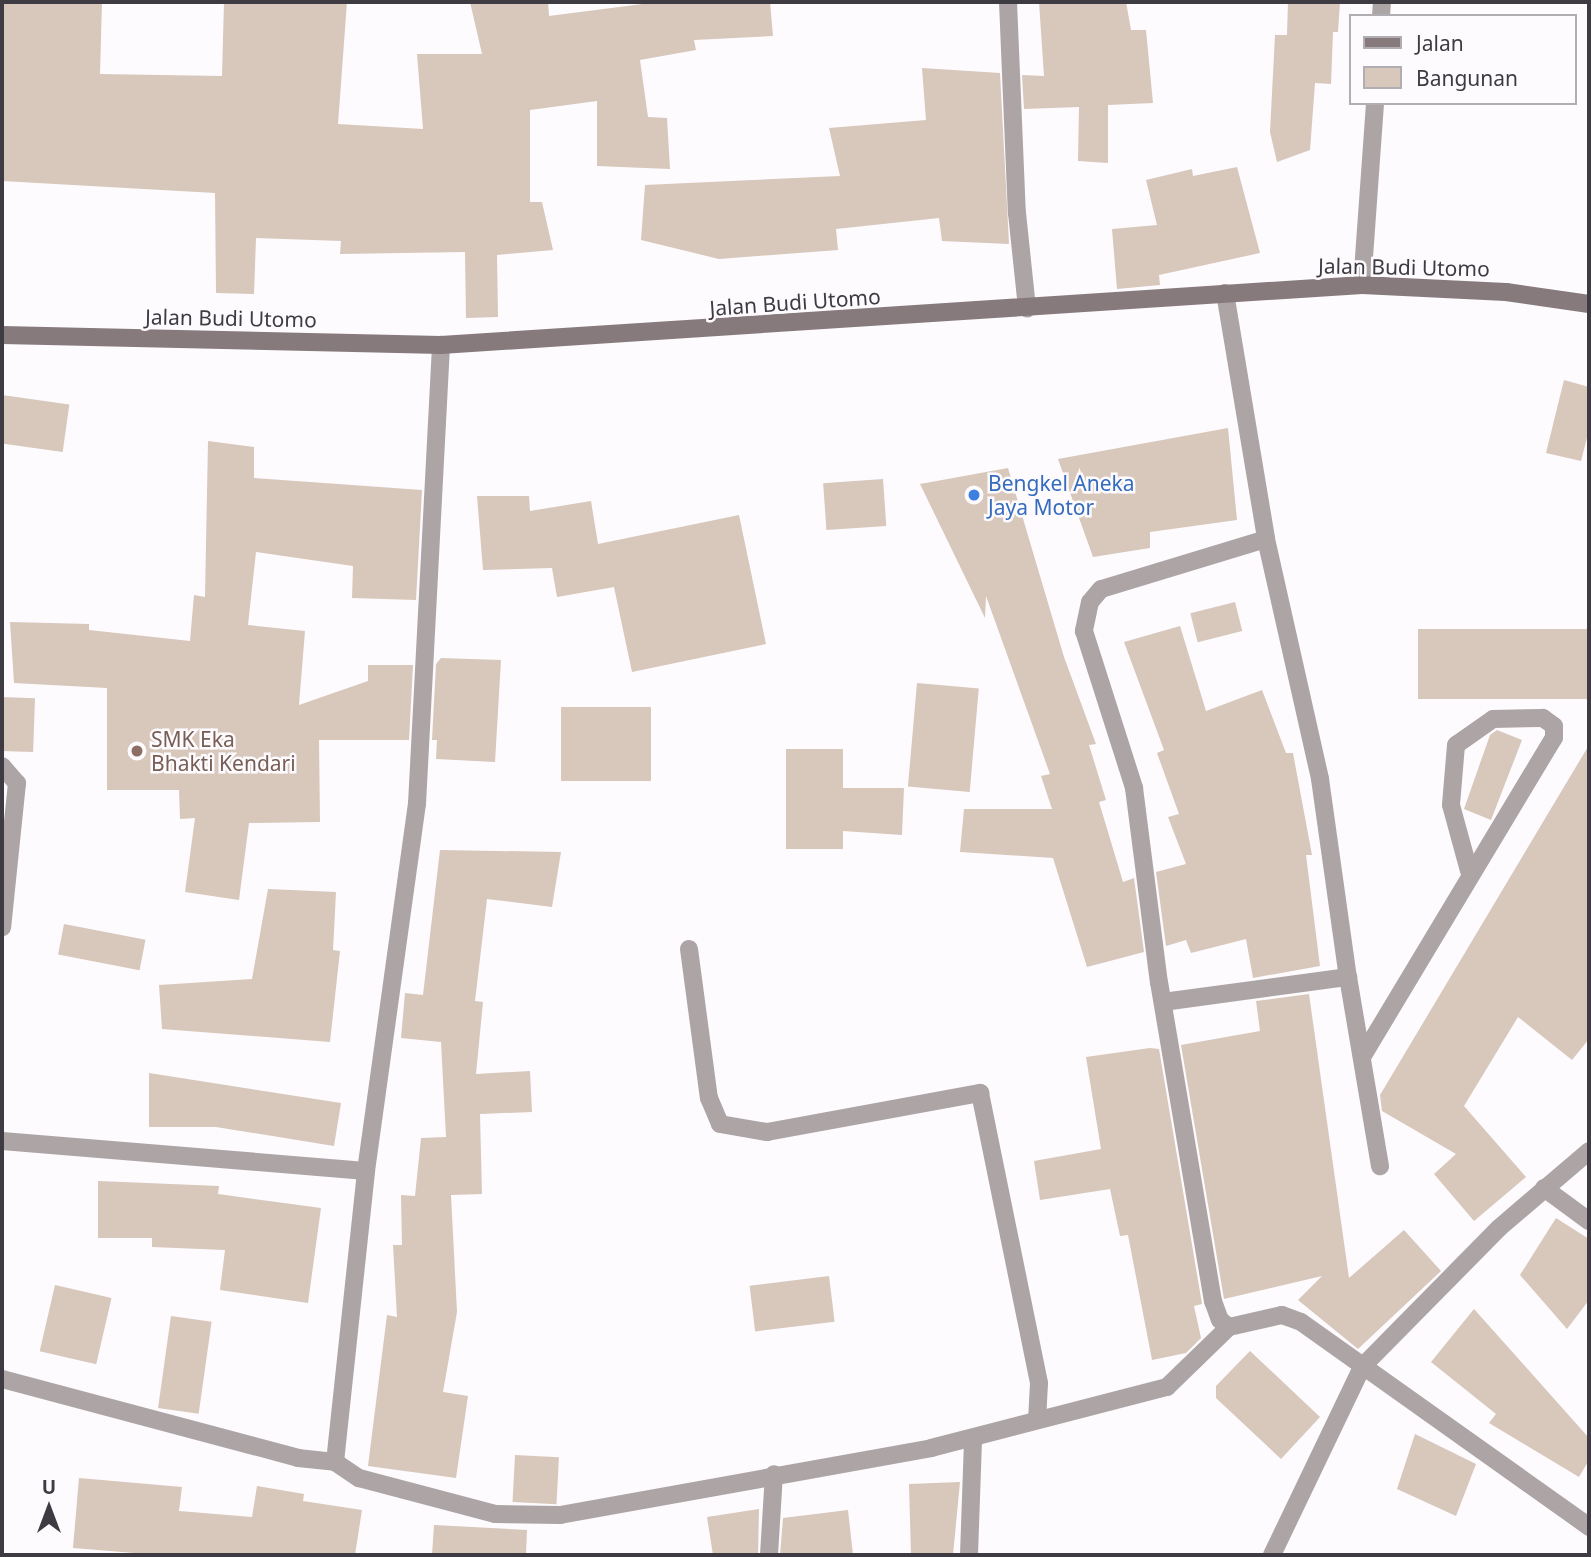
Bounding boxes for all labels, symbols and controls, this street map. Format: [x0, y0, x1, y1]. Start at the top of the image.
legend [1350, 14, 1577, 105]
text: Jalan [1416, 29, 1464, 57]
text: Bangunan [1416, 64, 1518, 92]
street label: Jalan Budi Utomo [1318, 253, 1490, 281]
street label: Jalan Budi Utomo [709, 283, 881, 321]
street label: Jalan Budi Utomo [145, 304, 317, 332]
place label: Bengkel Aneka Jaya Motor [988, 470, 1135, 520]
marker: Bengkel Aneka Jaya Motor [966, 487, 982, 503]
place label: SMK Eka Bhakti Kendari [151, 726, 296, 776]
marker: SMK Eka Bhakti Kendari [129, 743, 145, 759]
north arrow [14, 1473, 84, 1543]
text: U [42, 1474, 56, 1500]

